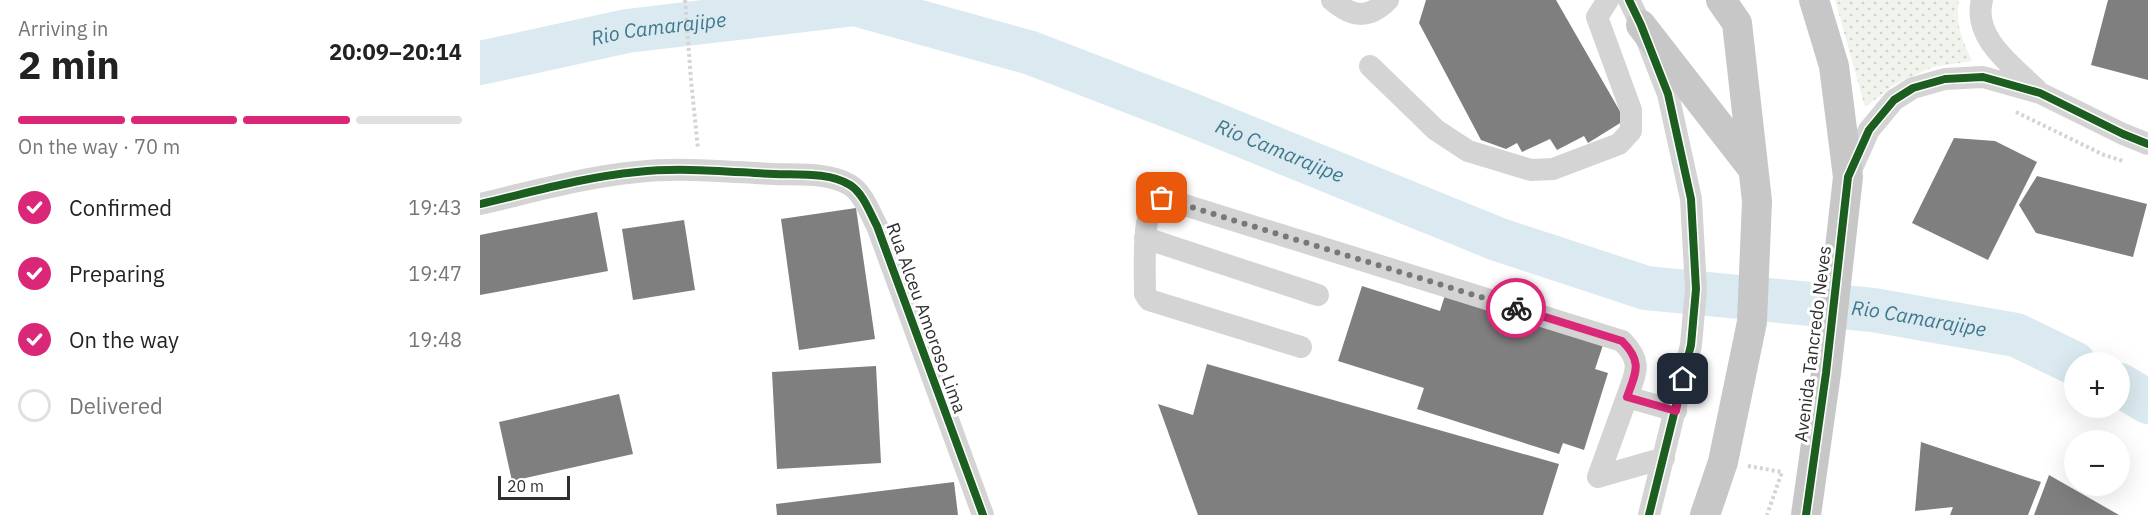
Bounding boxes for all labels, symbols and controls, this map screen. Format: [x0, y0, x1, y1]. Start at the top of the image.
water label: Rio Camarajipe [588, 5, 728, 52]
text: Arriving in [18, 15, 108, 42]
text: 20:09–20:14 [329, 37, 462, 66]
text: 2 min [18, 39, 120, 90]
water label: Rio Camarajipe [1212, 112, 1348, 188]
text: On the way · 70 m [18, 133, 180, 160]
pin [1136, 172, 1187, 223]
icon: bag [1145, 181, 1178, 214]
icon: check [18, 191, 51, 224]
text: Confirmed [69, 193, 172, 222]
text: 19:43 [408, 194, 462, 221]
street label: Rua Alceu Amoroso Lima [881, 219, 972, 417]
street label: Avenida Tancredo Neves [1789, 244, 1836, 443]
icon: check [18, 257, 51, 290]
text: Preparing [69, 259, 164, 288]
text: 19:47 [408, 260, 462, 287]
courier [1486, 278, 1546, 338]
icon: bike [1500, 292, 1533, 325]
water label: Rio Camarajipe [1850, 294, 1989, 343]
icon: check [18, 323, 51, 356]
text: On the way [69, 325, 179, 354]
text: 19:48 [408, 326, 462, 353]
map controls [2064, 352, 2130, 496]
button: + [2064, 352, 2130, 418]
pin [1657, 353, 1708, 404]
icon: home [1666, 362, 1699, 395]
text: Delivered [69, 391, 163, 420]
button: − [2064, 430, 2130, 496]
scale bar [498, 473, 570, 500]
text: 20 m [507, 476, 544, 496]

